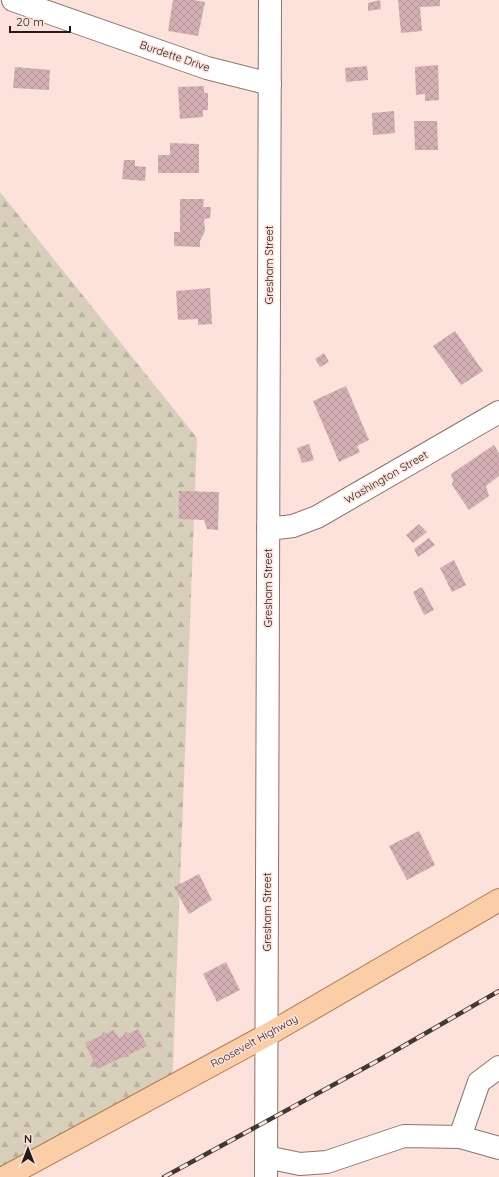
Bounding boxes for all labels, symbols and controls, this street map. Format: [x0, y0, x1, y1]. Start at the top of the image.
scale bar [10, 8, 70, 34]
text: 20 m [16, 14, 44, 29]
street label: Burdette Drive [138, 37, 212, 75]
street label: Gresham Street [262, 225, 276, 305]
street label: Washington Street [342, 447, 430, 507]
street label: Gresham Street [261, 548, 275, 628]
street label: Gresham Street [260, 872, 274, 952]
street label: Roosevelt Highway [208, 1011, 300, 1071]
north arrow [8, 1129, 48, 1169]
text: N [24, 1132, 32, 1146]

